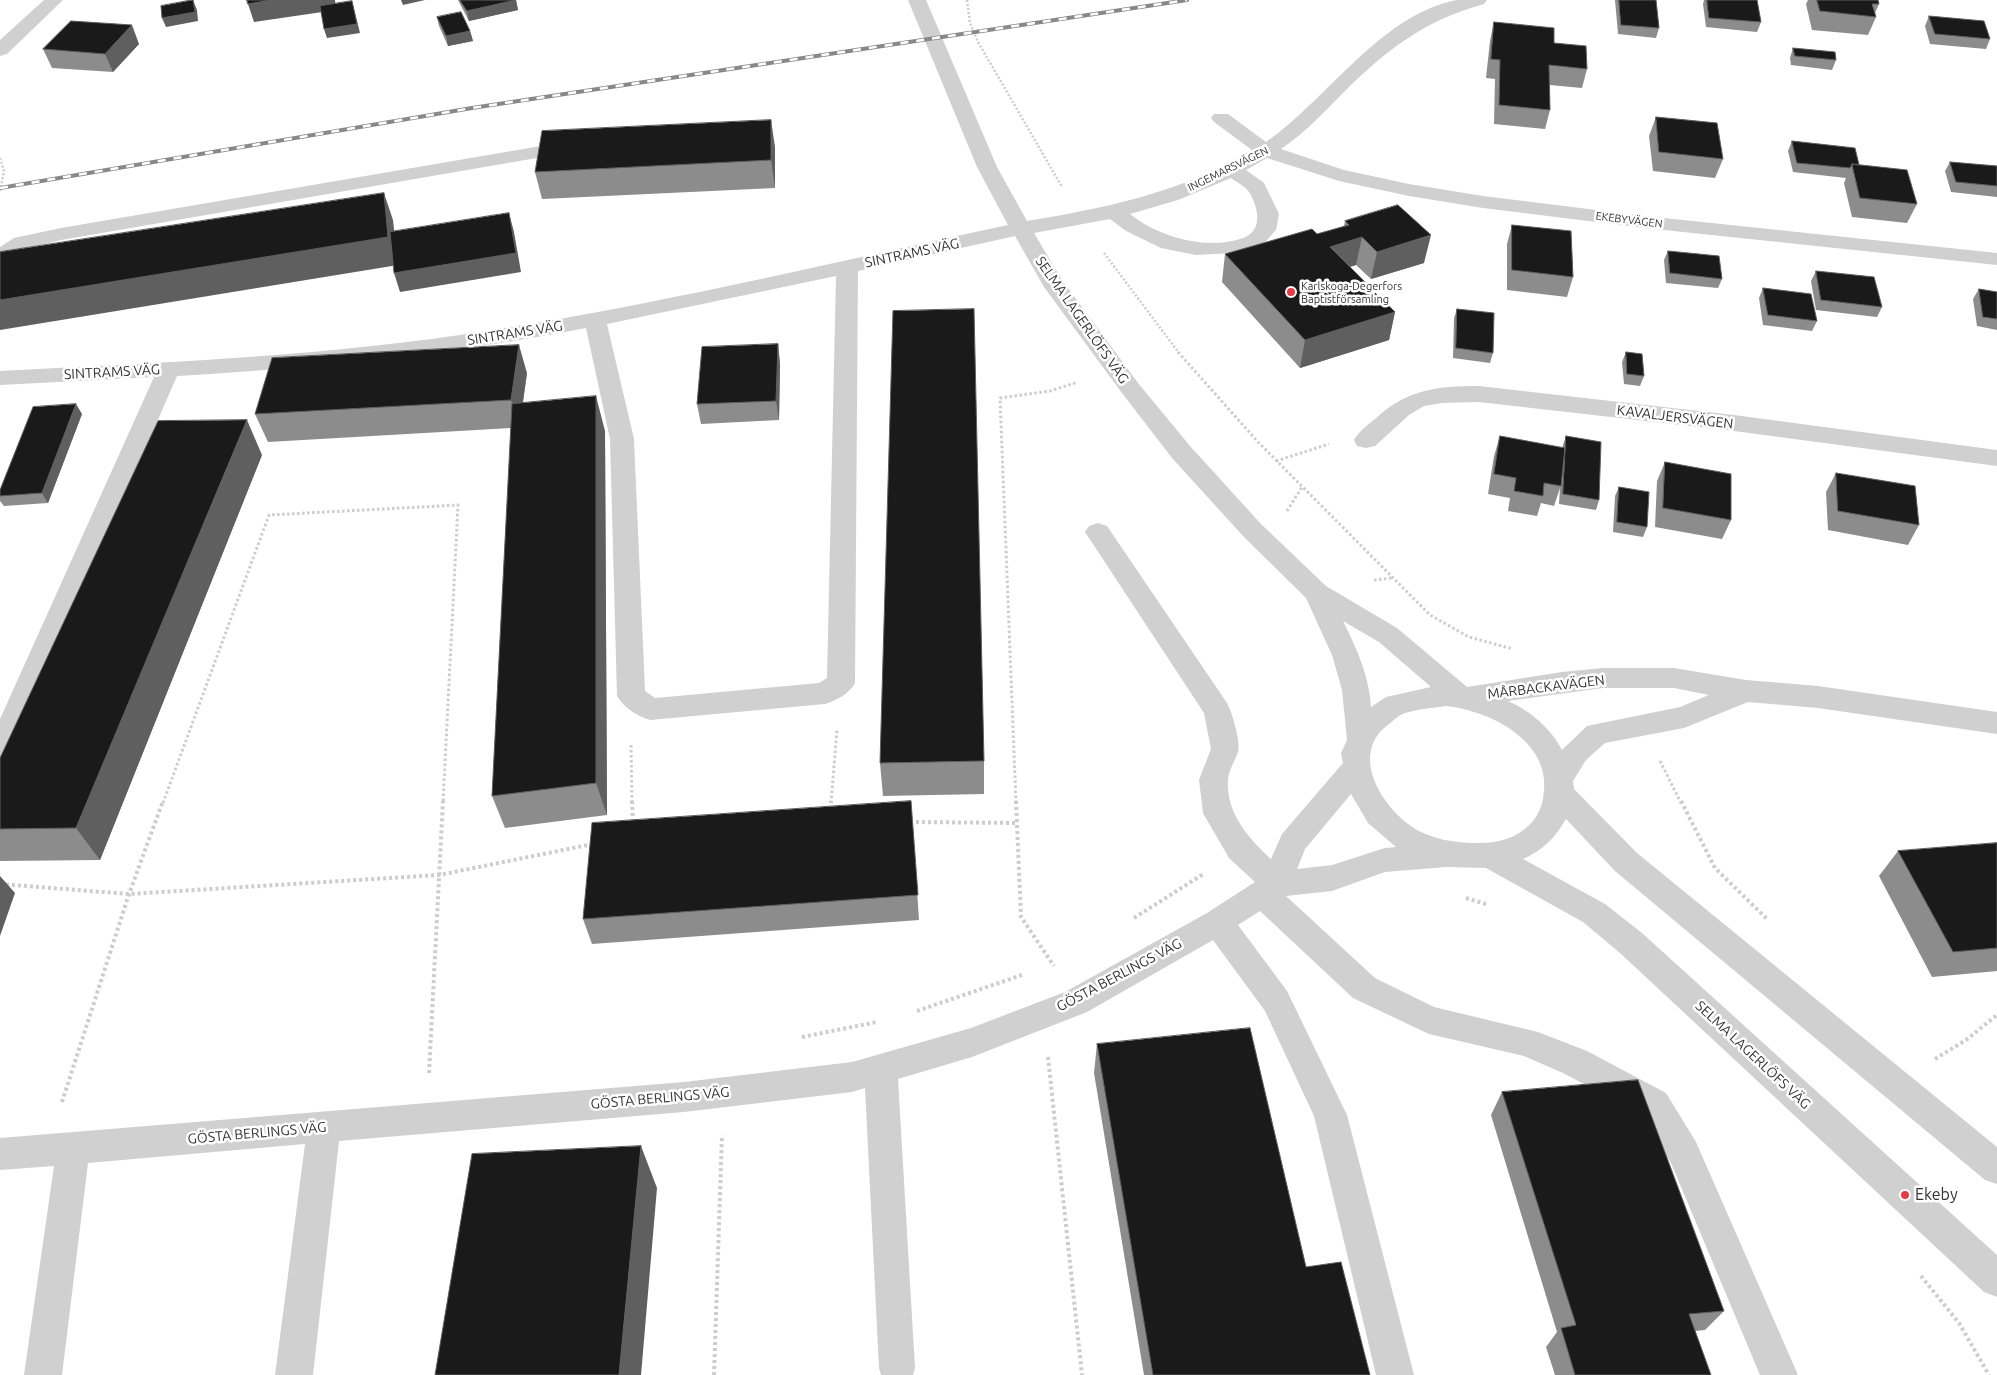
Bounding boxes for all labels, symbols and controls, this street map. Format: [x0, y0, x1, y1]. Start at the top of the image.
street label: INGEMARSVÄGEN [1185, 144, 1271, 194]
street label: EKEBYVÄGEN [1595, 209, 1663, 231]
street label: SINTRAMS VÄG [863, 235, 961, 271]
street label: SELMA LAGERLÖFS VÄG [1032, 253, 1132, 387]
place label: Karlskoga-Degerfors Baptistförsamling [1301, 279, 1402, 305]
marker: Karlskoga-Degerfors Baptistförsamling [1285, 286, 1297, 298]
street label: SINTRAMS VÄG [466, 317, 564, 349]
street label: SINTRAMS VÄG [64, 361, 160, 383]
street label: KAVALJERSVÄGEN [1616, 402, 1734, 432]
street label: MÅRBACKAVÄGEN [1486, 671, 1606, 703]
street label: GÖSTA BERLINGS VÄG [1054, 935, 1184, 1015]
street label: SELMA LAGERLÖFS VÄG [1692, 997, 1814, 1113]
street label: GÖSTA BERLINGS VÄG [590, 1084, 730, 1112]
street label: GÖSTA BERLINGS VÄG [187, 1119, 327, 1147]
place label: Ekeby [1915, 1185, 1958, 1205]
marker: Ekeby [1899, 1189, 1911, 1201]

